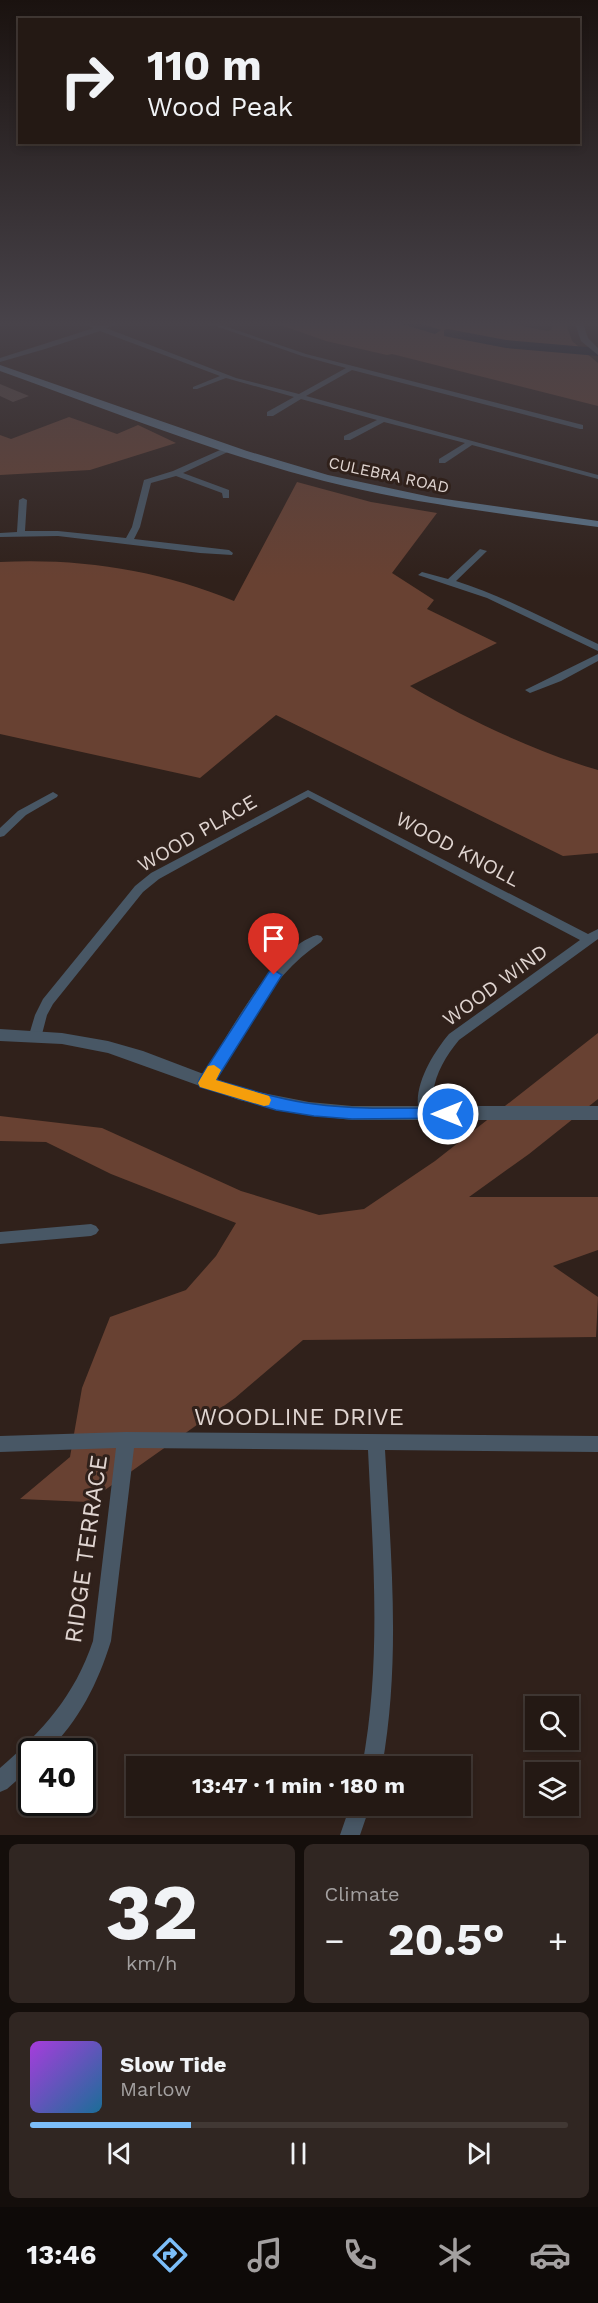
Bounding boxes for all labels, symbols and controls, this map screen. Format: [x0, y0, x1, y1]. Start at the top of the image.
text: 110 m [147, 41, 262, 90]
icon: right [48, 42, 126, 120]
text: Wood Peak [147, 91, 293, 123]
street label: CULEBRA ROAD [327, 453, 451, 497]
street label: WOOD PLACE [133, 789, 261, 877]
street label: WOOD KNOLL [392, 806, 524, 892]
pin [248, 913, 299, 975]
icon: arrive [257, 922, 290, 955]
street label: WOOD WIND [438, 939, 552, 1031]
position arrow [416, 1082, 480, 1146]
street label: WOODLINE DRIVE [194, 1403, 404, 1431]
street label: RIDGE TERRACE [59, 1453, 113, 1645]
map controls [525, 1696, 579, 1816]
button: search [525, 1696, 579, 1750]
speed limit sign: 40 [18, 1738, 96, 1816]
button: layers [525, 1762, 579, 1816]
text: 13:47 · 1 min · 180 m [192, 1773, 405, 1798]
text: 32 [105, 1866, 198, 1958]
text: Climate [325, 1882, 400, 1906]
text: 20.5° [388, 1913, 505, 1966]
text: − [325, 1921, 344, 1960]
text: + [548, 1921, 568, 1960]
text: km/h [126, 1951, 178, 1975]
text: Slow Tide [120, 2052, 227, 2077]
text: Marlow [120, 2077, 191, 2101]
icon: previous [103, 2137, 136, 2170]
icon: pause [282, 2137, 315, 2170]
icon: next [462, 2137, 495, 2170]
icon: directions [149, 2234, 191, 2276]
icon: music [244, 2234, 286, 2276]
icon: phone [339, 2234, 381, 2276]
icon: climate [434, 2234, 476, 2276]
icon: car [529, 2234, 571, 2276]
text: 13:46 [27, 2239, 96, 2271]

